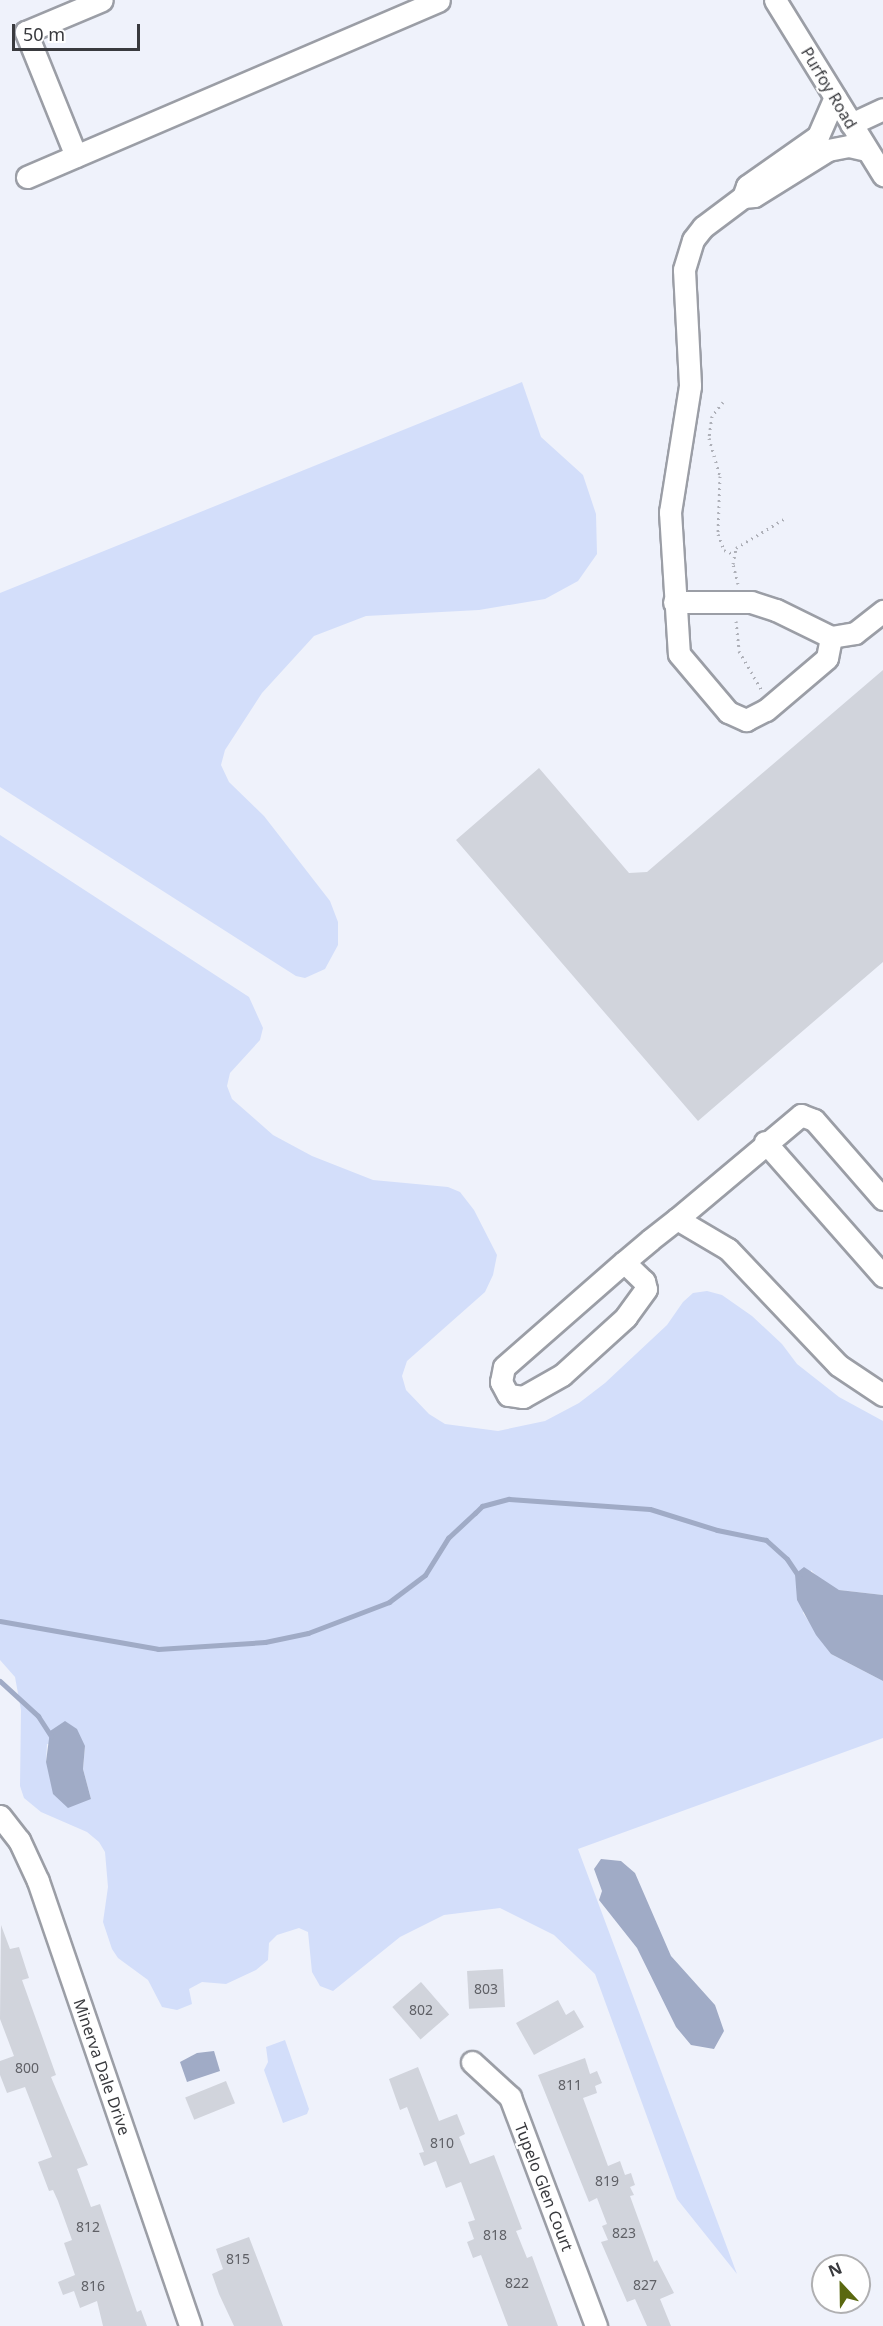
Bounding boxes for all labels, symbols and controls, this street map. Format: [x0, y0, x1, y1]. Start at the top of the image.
scale bar [15, 12, 142, 50]
text: 50 m [23, 22, 65, 46]
street label: Purfoy Road [797, 44, 861, 132]
house number: 803 [474, 1981, 498, 1997]
street label: Minerva Dale Drive [70, 1996, 134, 2138]
house number: 802 [409, 2002, 433, 2018]
house number: 800 [15, 2060, 39, 2076]
house number: 811 [558, 2077, 582, 2093]
street label: Tupelo Glen Court [511, 2120, 577, 2254]
house number: 810 [430, 2135, 454, 2151]
house number: 819 [595, 2173, 619, 2189]
house number: 812 [76, 2219, 100, 2235]
house number: 823 [612, 2225, 636, 2241]
house number: 818 [483, 2227, 507, 2243]
house number: 815 [226, 2251, 250, 2267]
north arrow [811, 2254, 871, 2314]
text: N [825, 2257, 845, 2282]
house number: 822 [505, 2275, 529, 2291]
house number: 827 [633, 2277, 657, 2293]
house number: 816 [81, 2278, 105, 2294]

